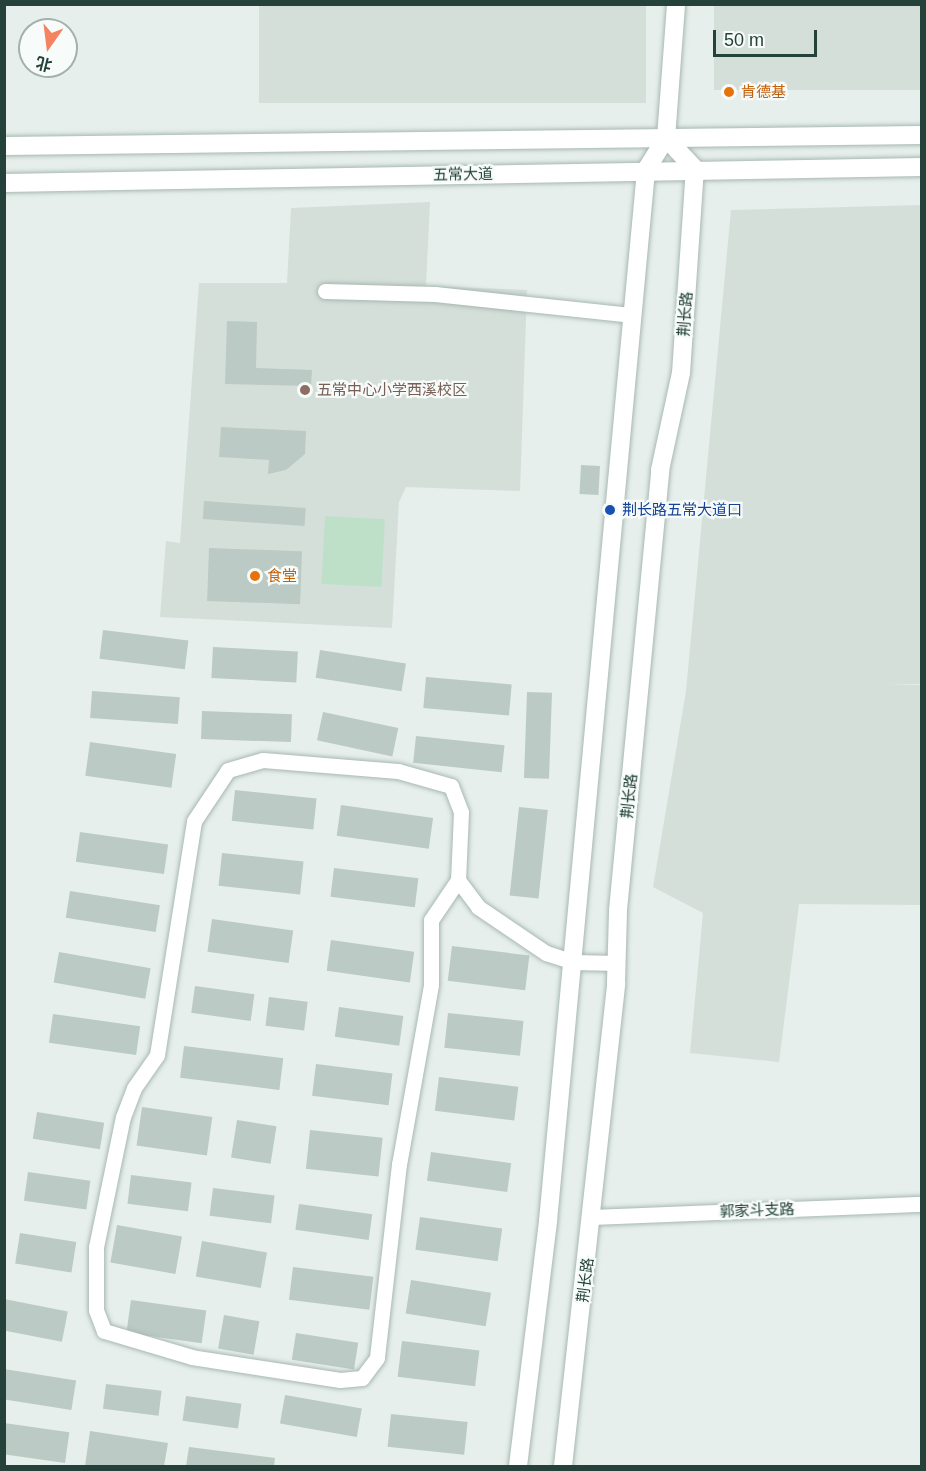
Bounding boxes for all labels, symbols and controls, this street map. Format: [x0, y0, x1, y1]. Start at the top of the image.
north arrow [18, 18, 78, 78]
scale bar [716, 18, 820, 56]
text: 50 m [724, 30, 764, 50]
text: 北 [34, 54, 54, 74]
place label: 肯德基 [741, 83, 786, 101]
marker: 肯德基 [722, 85, 736, 99]
street label: 五常大道 [433, 164, 493, 184]
street label: 荆长路 [674, 291, 696, 337]
place label: 五常中心小学西溪校区 [317, 381, 467, 399]
marker: 五常中心小学西溪校区 [298, 383, 312, 397]
place label: 荆长路五常大道口 [622, 501, 742, 519]
marker: 荆长路五常大道口 [603, 503, 617, 517]
place label: 食堂 [267, 567, 297, 585]
marker: 食堂 [248, 569, 262, 583]
street label: 荆长路 [618, 773, 640, 819]
street label: 郭家斗支路 [719, 1200, 795, 1220]
street label: 荆长路 [573, 1257, 597, 1303]

